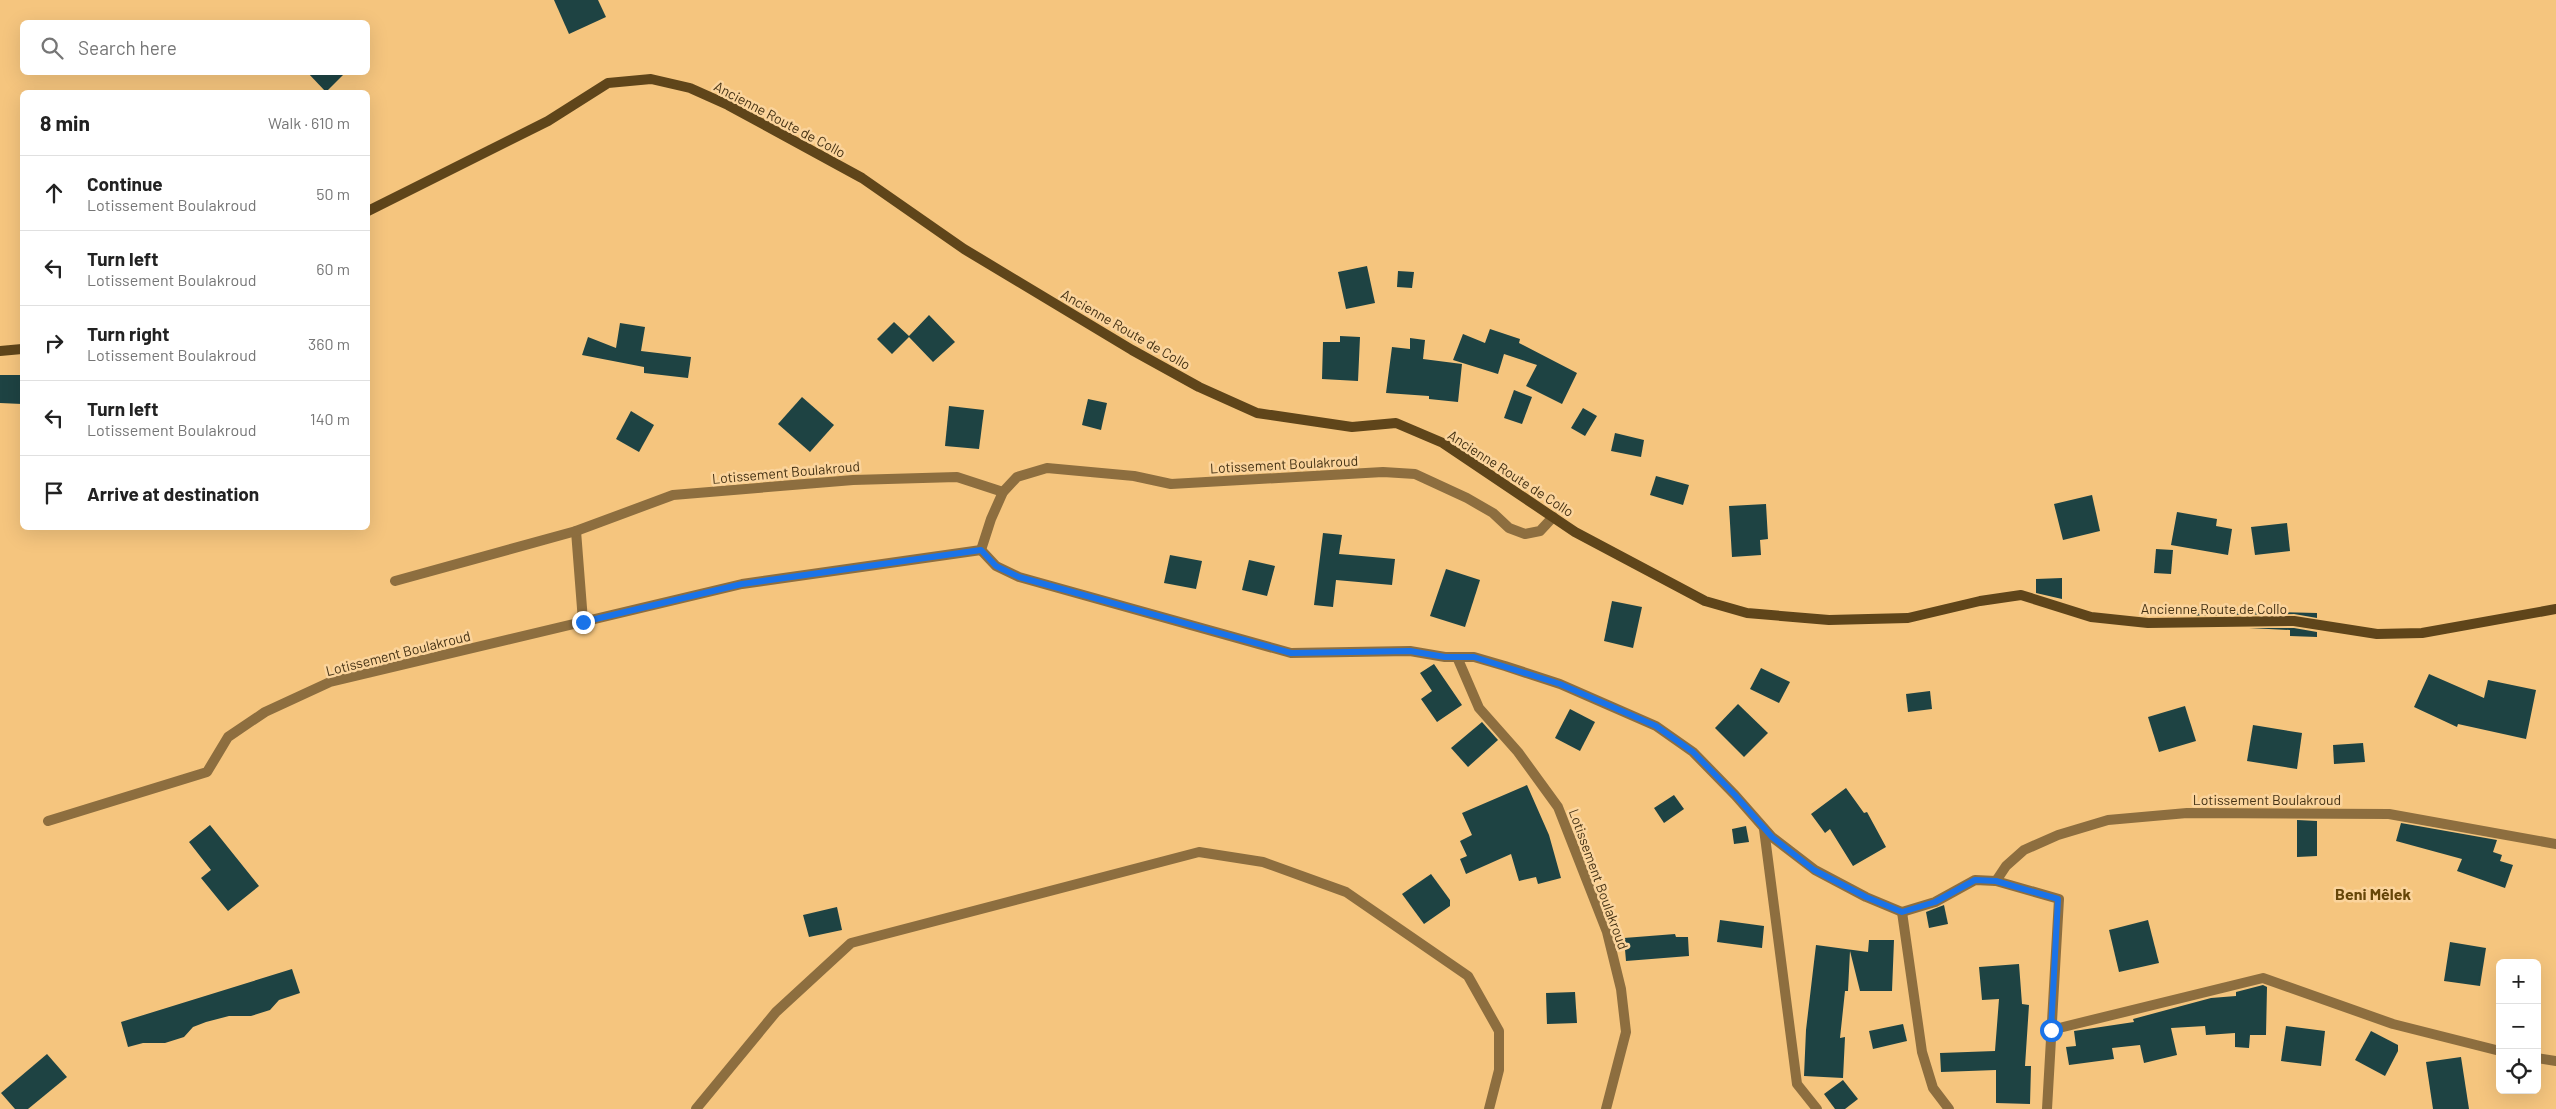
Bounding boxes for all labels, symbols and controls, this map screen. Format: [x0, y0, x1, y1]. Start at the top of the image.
search box [20, 20, 370, 75]
icon: search [38, 34, 66, 62]
text: Search here [78, 36, 177, 59]
street label: Ancienne Route de Collo [711, 77, 849, 161]
text: 8 min [40, 110, 90, 135]
text: Walk · 610 m [268, 113, 350, 132]
text: Continue [87, 172, 163, 195]
icon: ahead [40, 179, 68, 207]
text: 50 m [316, 184, 350, 203]
text: Lotissement Boulakroud [87, 195, 257, 214]
text: Turn left [87, 247, 158, 270]
icon: left [40, 254, 68, 282]
text: 60 m [316, 259, 350, 278]
text: Lotissement Boulakroud [87, 270, 257, 289]
street label: Ancienne Route de Collo [1058, 285, 1194, 373]
text: Turn right [87, 322, 169, 345]
icon: right [40, 329, 68, 357]
text: 360 m [308, 334, 350, 353]
text: Lotissement Boulakroud [87, 345, 257, 364]
text: Turn left [87, 397, 158, 420]
icon: left [40, 404, 68, 432]
text: 140 m [310, 409, 350, 428]
text: Lotissement Boulakroud [87, 420, 257, 439]
street label: Ancienne Route de Collo [1445, 426, 1577, 520]
street label: Lotissement Boulakroud [1209, 452, 1359, 476]
street label: Lotissement Boulakroud [711, 457, 861, 487]
icon: arrive [40, 479, 68, 507]
text: Arrive at destination [87, 482, 259, 505]
street label: Ancienne Route de Collo [2141, 600, 2287, 617]
route end [572, 611, 595, 634]
street label: Lotissement Boulakroud [324, 627, 472, 679]
street label: Lotissement Boulakroud [2193, 791, 2341, 808]
street label: Lotissement Boulakroud [1566, 806, 1632, 952]
district label: Beni Mêlek [2335, 884, 2411, 903]
map controls [2496, 959, 2541, 1094]
button: + [2496, 959, 2541, 1004]
button: − [2496, 1004, 2541, 1049]
route start [2040, 1019, 2063, 1042]
button: locate [2496, 1049, 2541, 1094]

